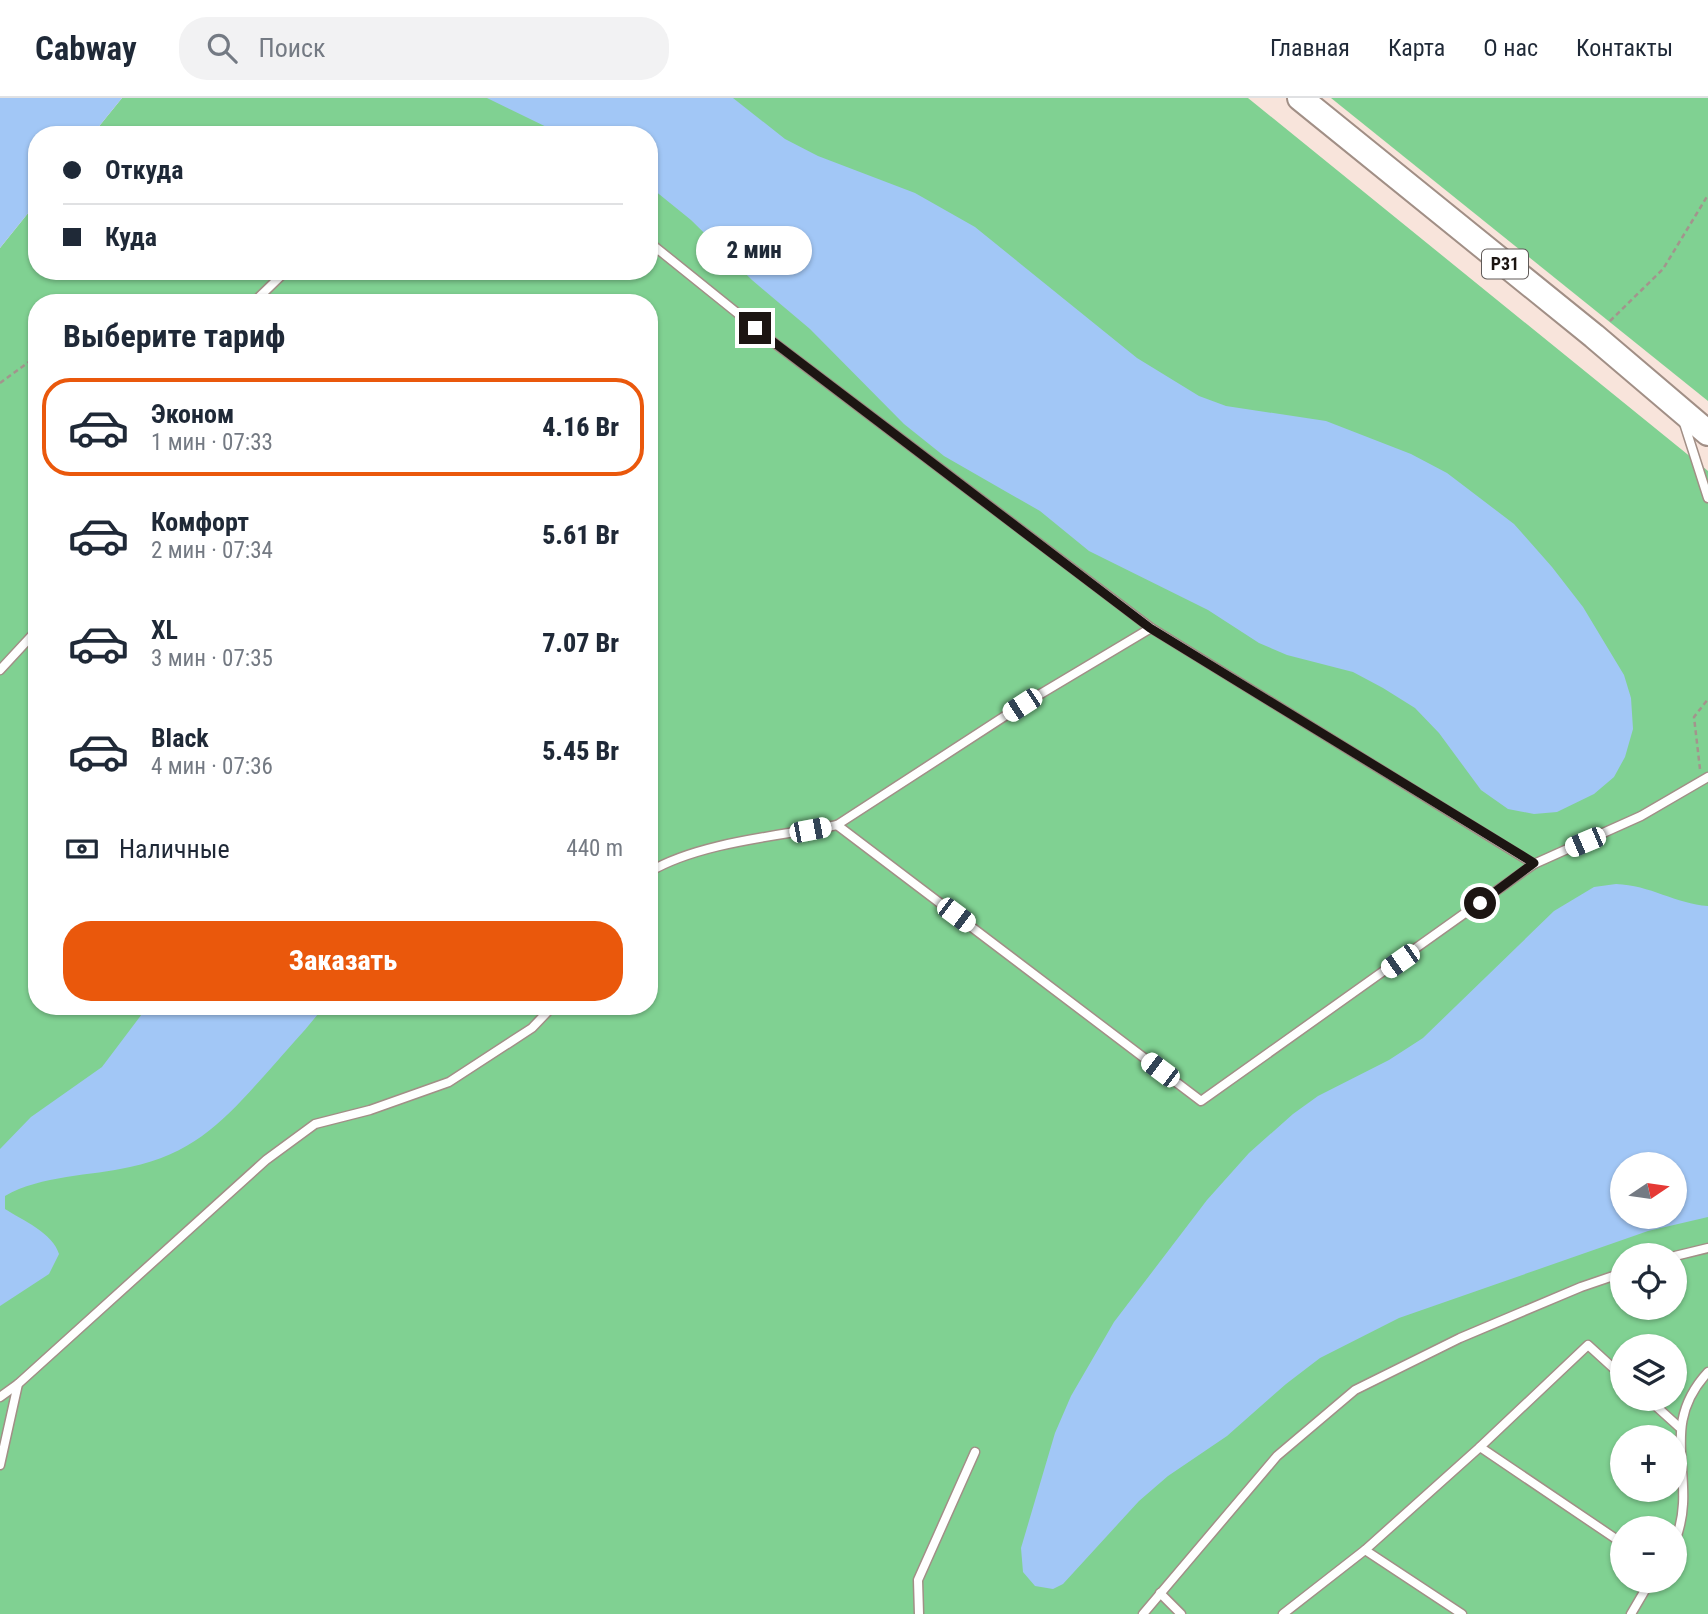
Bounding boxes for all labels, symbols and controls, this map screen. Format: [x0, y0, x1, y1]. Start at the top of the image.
search box [179, 17, 669, 80]
text: Cabway [35, 29, 137, 68]
icon: search [203, 29, 241, 67]
text: Поиск [259, 33, 326, 63]
text: Главная [1270, 34, 1350, 62]
text: Карта [1388, 34, 1445, 62]
text: О нас [1483, 34, 1538, 62]
text: Контакты [1576, 34, 1673, 62]
text: Откуда [105, 155, 183, 185]
text: Куда [105, 222, 157, 252]
callout: 2 мин [697, 226, 813, 275]
text: 2 мин [726, 237, 782, 264]
road number: Р31 [1482, 250, 1528, 279]
route end [739, 312, 771, 344]
text: Выберите тариф [63, 317, 285, 355]
icon: car [67, 396, 130, 459]
text: Эконом [151, 399, 234, 429]
text: 4.16 Br [542, 412, 619, 442]
text: 1 мин · 07:33 [151, 429, 273, 456]
icon: car [67, 504, 130, 567]
text: Комфорт [151, 507, 249, 537]
text: 5.61 Br [542, 520, 619, 550]
text: 2 мин · 07:34 [151, 537, 273, 564]
icon: car [67, 612, 130, 675]
text: XL [151, 615, 178, 645]
text: 7.07 Br [542, 628, 619, 658]
text: 3 мин · 07:35 [151, 645, 273, 672]
car [999, 685, 1046, 725]
icon: car [67, 720, 130, 783]
text: Black [151, 723, 209, 753]
text: 5.45 Br [542, 736, 619, 766]
text: 4 мин · 07:36 [151, 753, 273, 780]
car [788, 816, 833, 844]
car [1562, 824, 1609, 860]
icon: cash [63, 830, 101, 868]
text: Наличные [119, 834, 230, 864]
text: 440 m [566, 835, 623, 862]
route start [1464, 887, 1496, 919]
car [933, 894, 980, 936]
button: Заказать [63, 921, 623, 1001]
car [1377, 940, 1424, 982]
car [1137, 1049, 1184, 1091]
north arrow [1610, 1152, 1687, 1228]
map controls [1610, 1152, 1687, 1593]
button: locate [1610, 1243, 1687, 1320]
button: layers [1610, 1334, 1687, 1411]
button: + [1610, 1425, 1687, 1502]
button: − [1610, 1516, 1687, 1593]

